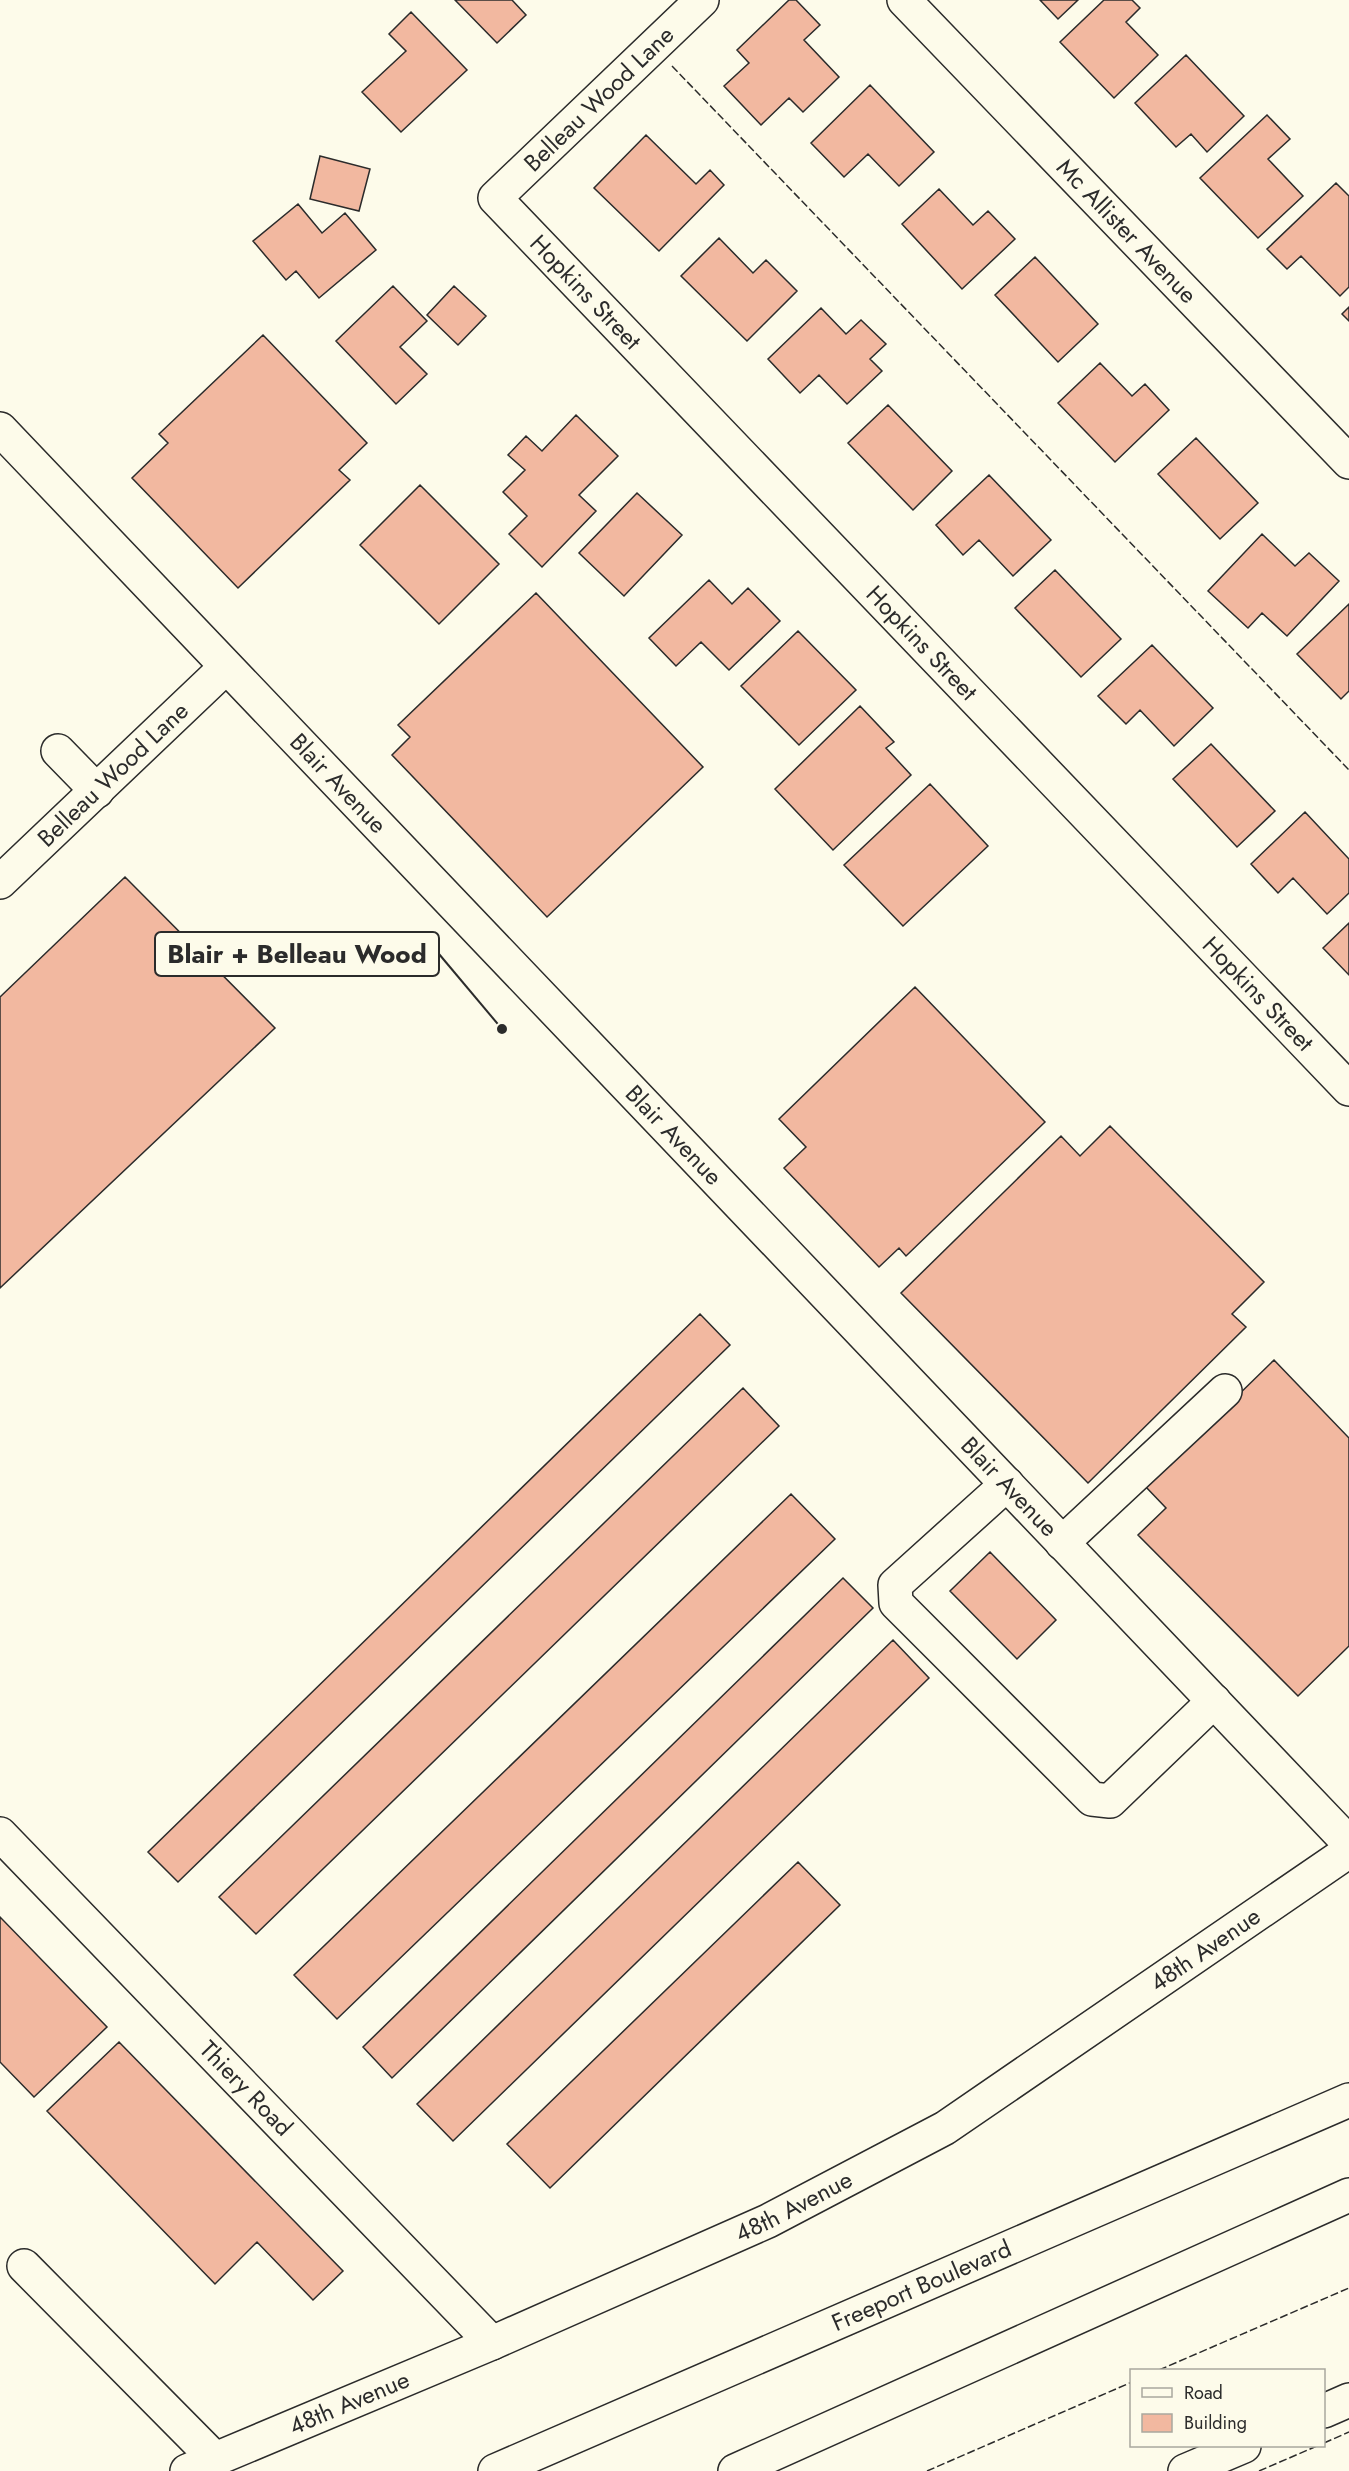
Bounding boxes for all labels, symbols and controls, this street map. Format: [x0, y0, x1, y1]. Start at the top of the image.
street label: Belleau Wood Lane [516, 18, 682, 180]
street label: Mc Allister Avenue [1049, 151, 1205, 311]
street label: Hopkins Street [522, 227, 650, 357]
street label: Hopkins Street [858, 577, 986, 708]
street label: Belleau Wood Lane [29, 694, 196, 855]
street label: Blair Avenue [282, 725, 395, 841]
street label: Hopkins Street [1195, 928, 1322, 1059]
callout: Blair + Belleau Wood [155, 932, 439, 976]
text: Blair + Belleau Wood [167, 935, 427, 973]
street label: Blair Avenue [618, 1077, 731, 1193]
street label: Blair Avenue [953, 1428, 1066, 1544]
street label: 48th Avenue [1142, 1899, 1267, 2000]
street label: Thiery Road [192, 2033, 301, 2144]
street label: 48th Avenue [729, 2162, 858, 2250]
street label: Freeport Boulevard [826, 2231, 1017, 2340]
street label: 48th Avenue [284, 2362, 415, 2443]
legend [1130, 2369, 1325, 2447]
text: Road [1184, 2380, 1223, 2406]
text: Building [1184, 2410, 1247, 2436]

